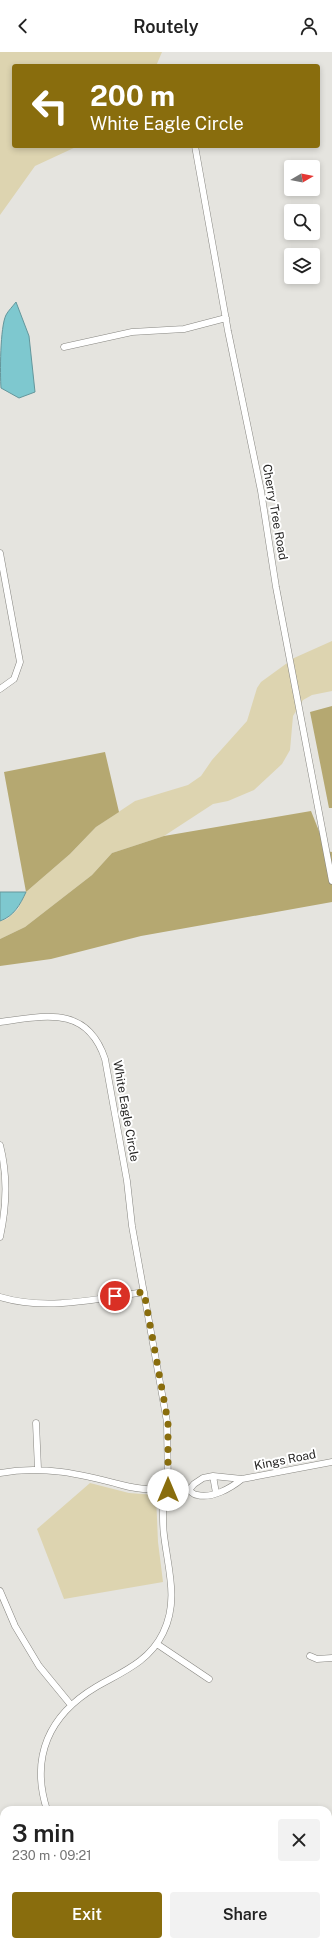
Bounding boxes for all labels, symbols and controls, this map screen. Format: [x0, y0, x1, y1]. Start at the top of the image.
icon: back [12, 15, 34, 37]
icon: person [298, 15, 320, 37]
text: Routely [133, 16, 199, 37]
text: 200 m [90, 79, 175, 112]
icon: left [24, 80, 76, 132]
text: White Eagle Circle [90, 113, 244, 134]
north arrow [284, 160, 320, 196]
map controls [284, 160, 320, 284]
button: search [284, 204, 320, 240]
button: layers [284, 248, 320, 284]
street label: Cherry Tree Road [260, 463, 290, 561]
street label: White Eagle Circle [110, 1059, 142, 1163]
pin [98, 1279, 132, 1313]
icon: arrive [104, 1285, 126, 1307]
street label: Kings Road [253, 1447, 317, 1473]
position arrow [147, 1469, 189, 1511]
text: 3 min [12, 1819, 75, 1847]
button: close [278, 1819, 320, 1861]
text: 230 m · 09:21 [12, 1848, 92, 1863]
button: Exit [12, 1892, 162, 1938]
button: Share [170, 1892, 320, 1938]

